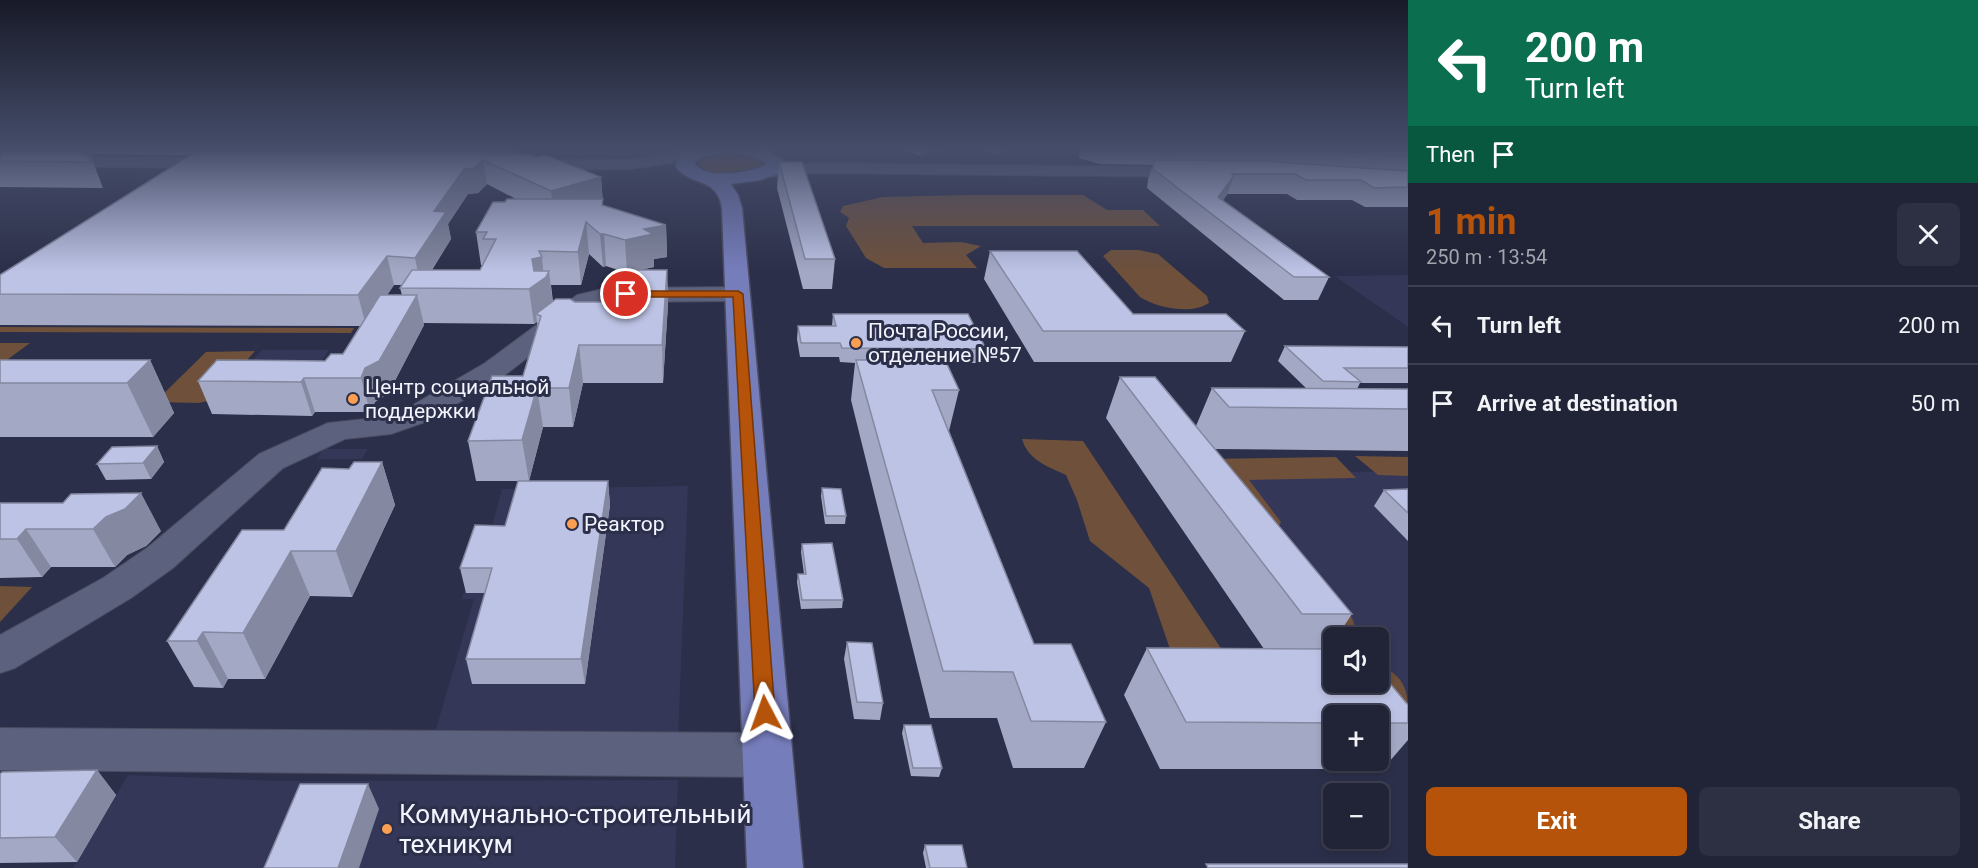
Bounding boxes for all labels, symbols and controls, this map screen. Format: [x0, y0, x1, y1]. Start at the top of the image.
text: 200 m [1525, 23, 1644, 72]
icon: left [1426, 24, 1504, 102]
text: Turn left [1525, 73, 1625, 105]
icon: arrive [1487, 138, 1520, 171]
text: Then [1426, 142, 1475, 167]
text: 1 min [1426, 201, 1517, 243]
button: close [1897, 203, 1960, 266]
text: 250 m · 13:54 [1426, 245, 1547, 269]
pin [600, 268, 651, 319]
icon: arrive [609, 277, 642, 310]
icon: left [1426, 309, 1459, 342]
text: Turn left [1477, 313, 1561, 338]
text: 200 m [1898, 313, 1960, 338]
place label: Почта России, отделение №57 [868, 319, 1022, 367]
marker: Почта России, отделение №57 [849, 336, 863, 350]
place label: Центр социальной поддержки [365, 375, 549, 423]
icon: arrive [1426, 387, 1459, 420]
text: Arrive at destination [1477, 391, 1678, 416]
text: 50 m [1911, 391, 1960, 416]
marker: Центр социальной поддержки [346, 392, 360, 406]
place label: Реактор [584, 512, 664, 536]
marker: Реактор [565, 517, 579, 531]
map controls [1323, 627, 1389, 849]
button: sound [1323, 627, 1389, 693]
position arrow [733, 681, 797, 745]
button: + [1323, 705, 1389, 771]
button: − [1323, 783, 1389, 849]
button: Exit [1426, 787, 1687, 856]
button: Share [1699, 787, 1960, 856]
place label: Коммунально-строительный техникум [399, 799, 752, 859]
marker: Коммунально-строительный техникум [380, 822, 394, 836]

